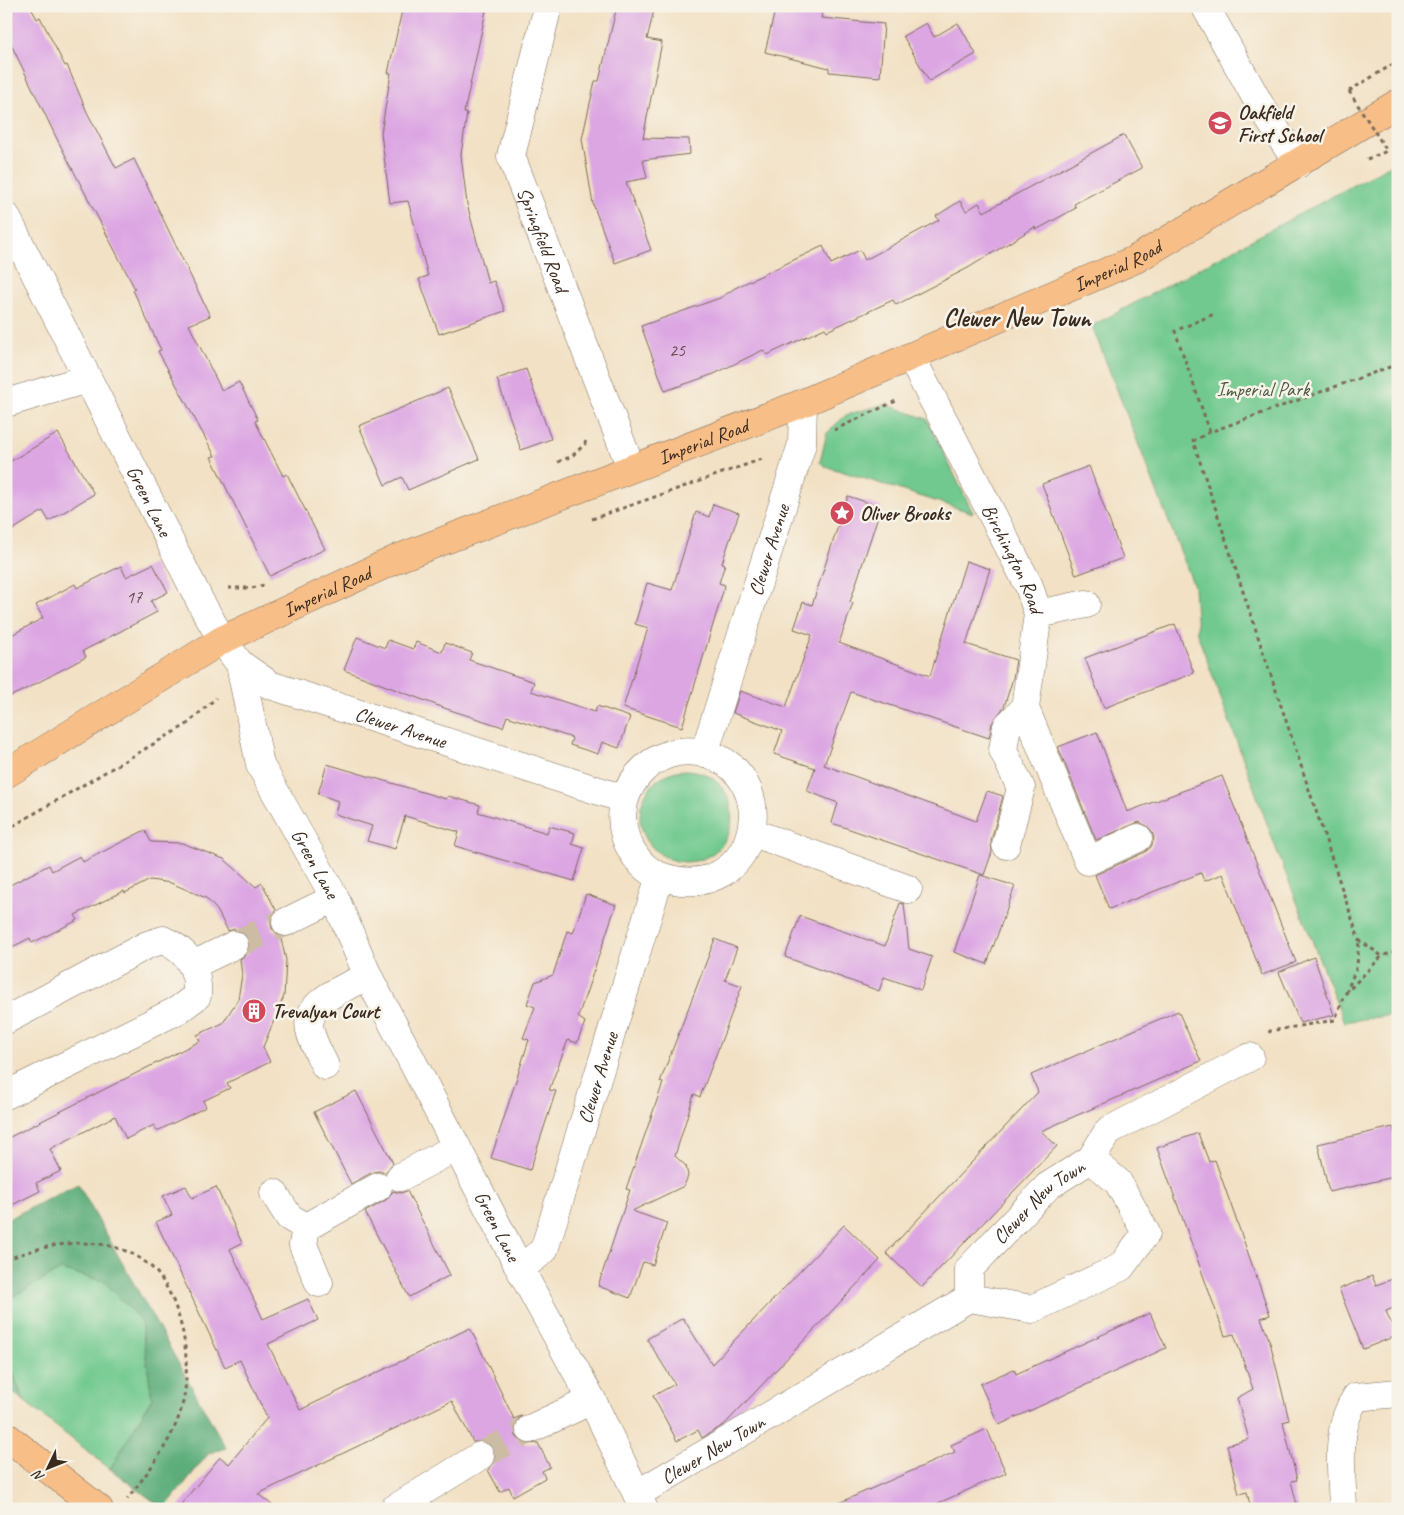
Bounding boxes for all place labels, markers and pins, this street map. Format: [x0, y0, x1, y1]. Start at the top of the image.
place label: Oakfield First School [1238, 100, 1325, 148]
school or university icon: Oakfield First School [1207, 110, 1233, 136]
place icon: Oliver Brooks [829, 500, 855, 526]
place label: Oliver Brooks [860, 501, 952, 526]
building icon: Trevalyan Court [241, 998, 267, 1024]
place label: Trevalyan Court [272, 999, 381, 1024]

